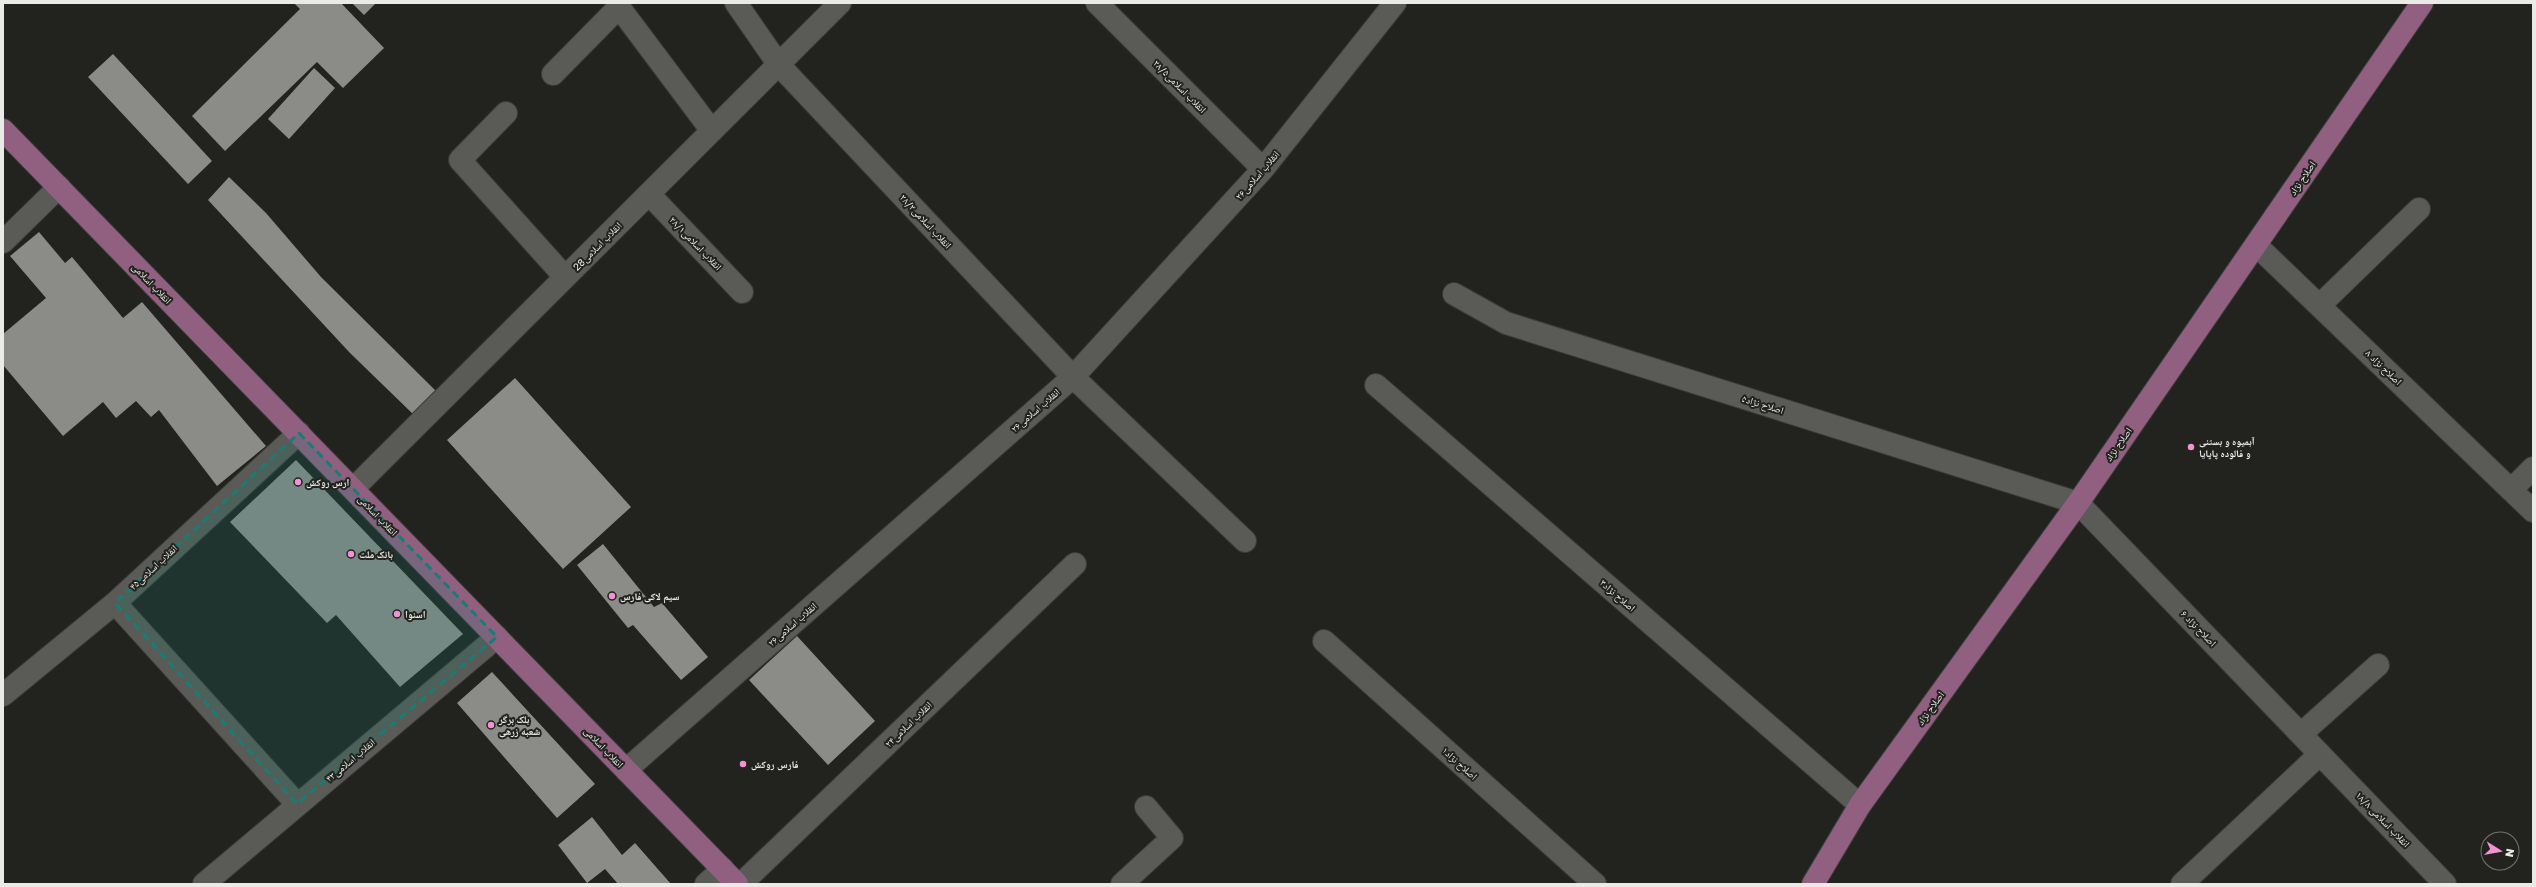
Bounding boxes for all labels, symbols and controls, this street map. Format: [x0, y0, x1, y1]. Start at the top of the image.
street label: انقلاب اسلامی۲۸/۵ [1150, 57, 1209, 116]
street label: انقلاب اسلامی۲۶ [1233, 148, 1282, 203]
street label: اصلاح نژاد [2286, 159, 2319, 198]
street label: انقلاب اسلامی۲۸/۳ [897, 191, 954, 251]
street label: انقلاب اسلامی۲۸/۱ [667, 214, 725, 273]
street label: 28انقلاب اسلامی [570, 219, 624, 273]
street label: انقلاب اسلامی [129, 260, 174, 306]
street label: ۸ اصلاح نژاد [2363, 347, 2405, 388]
street label: انقلاب اسلامی۲۶ [1008, 386, 1063, 435]
street label: اصلاح نژاد۵ [1740, 392, 1785, 417]
street label: اصلاح نژاد [2102, 425, 2135, 464]
place label: آبمیوه و بستنی و فالوده پاپایا [2199, 435, 2255, 460]
marker: آبمیوه و بستنی و فالوده پاپایا [2186, 442, 2196, 452]
place label: ارس روکش [306, 476, 349, 489]
marker: ارس روکش [293, 477, 303, 487]
street label: انقلاب اسلامی [355, 492, 400, 538]
street label: انقلاب اسلامی۴۵ [127, 542, 180, 593]
place label: بانک ملت [359, 548, 393, 560]
marker: بانک ملت [346, 549, 356, 559]
street label: اصلاح نژاد۳ [1597, 576, 1638, 614]
place label: سیم لاکی فارس [620, 590, 679, 604]
marker: سیم لاکی فارس [607, 591, 617, 601]
street label: انقلاب اسلامی۲۶ [765, 600, 820, 649]
street label: ۶ اصلاح نژاد [2178, 607, 2219, 649]
place label: اسنوا [405, 608, 426, 621]
marker: اسنوا [392, 609, 402, 619]
street label: اصلاح نژاد [1914, 689, 1947, 728]
street label: انقلاب اسلامی۲۴ [882, 699, 935, 750]
place label: بلک برگر شعبه زرهی [498, 713, 540, 738]
marker: بلک برگر شعبه زرهی [486, 720, 496, 730]
street label: انقلاب اسلامی [581, 724, 626, 770]
street label: انقلاب اسلامی۴۳ [323, 736, 378, 785]
street label: اصلاح نژاد۱ [1439, 744, 1480, 783]
place label: فارس روکش [751, 758, 799, 771]
marker: فارس روکش [738, 759, 748, 769]
street label: ۱۸/۸ انقلاب اسلامی [2353, 789, 2413, 850]
north arrow [2480, 831, 2520, 871]
text: N [2503, 848, 2517, 858]

